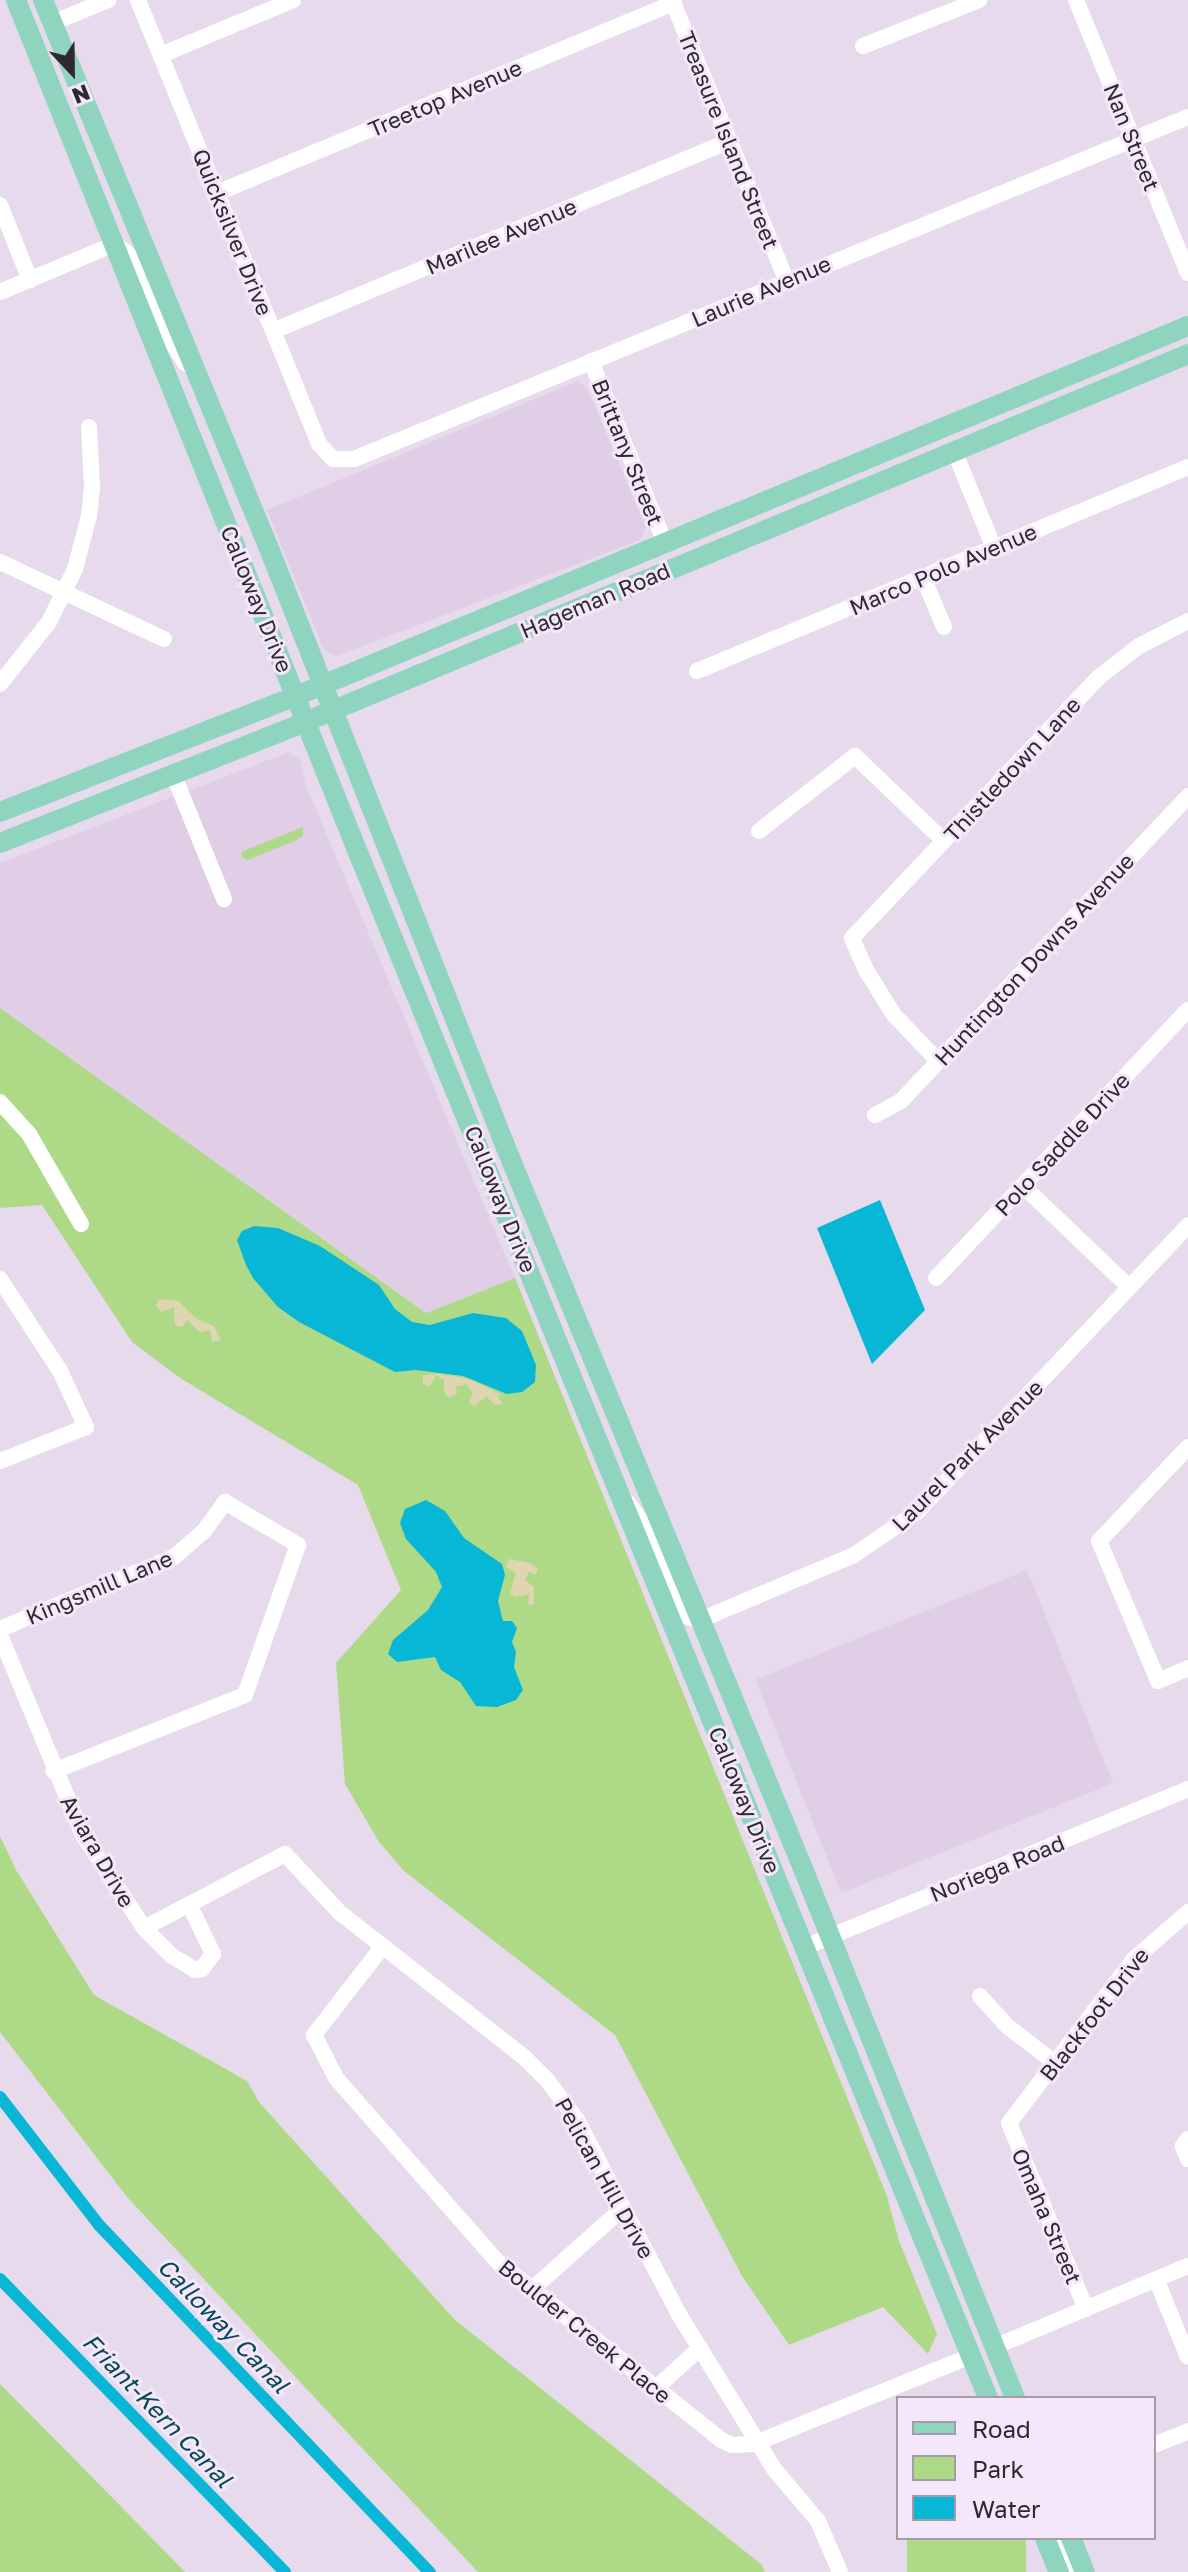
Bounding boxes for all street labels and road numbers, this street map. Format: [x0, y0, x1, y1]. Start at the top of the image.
street label: Treasure Island Street [673, 27, 785, 253]
street label: Treetop Avenue [364, 54, 526, 142]
street label: Nan Street [1099, 80, 1165, 194]
street label: Quicksilver Drive [188, 145, 278, 319]
street label: Marilee Avenue [422, 192, 580, 280]
street label: Laurie Avenue [687, 250, 835, 332]
street label: Brittany Street [587, 375, 669, 529]
street label: Marco Polo Avenue [845, 518, 1041, 620]
street label: Calloway Drive [216, 522, 298, 676]
street label: Hageman Road [516, 557, 674, 643]
street label: Thistledown Lane [938, 691, 1086, 847]
street label: Huntington Downs Avenue [929, 847, 1139, 1071]
street label: Polo Saddle Drive [989, 1067, 1135, 1221]
street label: Calloway Drive [460, 1122, 542, 1276]
street label: Laurel Park Avenue [886, 1374, 1048, 1536]
street label: Kingsmill Lane [22, 1544, 176, 1630]
street label: Calloway Drive [704, 1723, 786, 1877]
street label: Aviara Drive [55, 1790, 141, 1912]
street label: Noriega Road [926, 1829, 1068, 1907]
street label: Blackfoot Drive [1034, 1942, 1154, 2086]
street label: Pelican Hill Drive [550, 2093, 660, 2263]
street label: Omaha Street [1007, 2144, 1087, 2288]
street label: Boulder Creek Place [494, 2253, 676, 2409]

